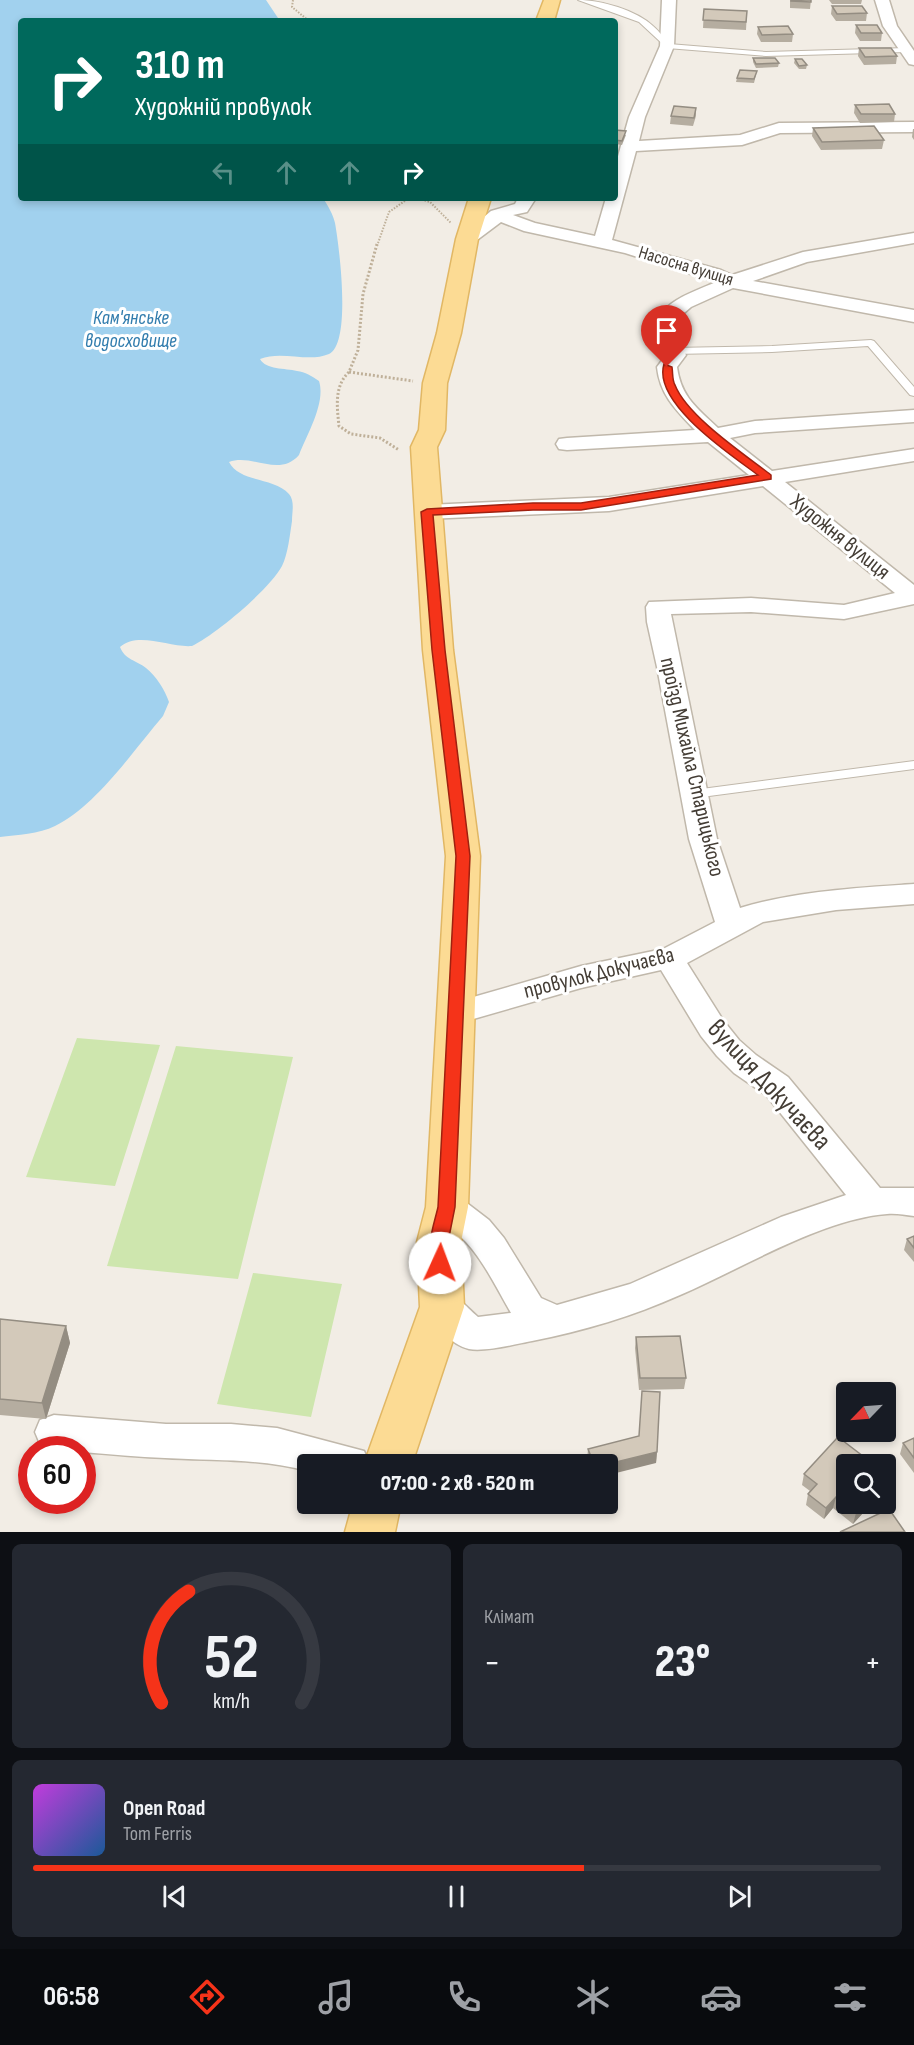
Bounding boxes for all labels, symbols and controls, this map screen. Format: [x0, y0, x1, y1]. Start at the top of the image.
text: 310 m [135, 40, 225, 91]
icon: right [36, 42, 114, 120]
text: Художній провулок [135, 91, 311, 123]
icon: left [207, 156, 240, 189]
icon: ahead [270, 156, 303, 189]
icon: ahead [333, 156, 366, 189]
icon: right [396, 156, 429, 189]
street label: Насосна вулиця [636, 242, 736, 290]
pin [641, 305, 692, 367]
water label: Кам'янське водосховище [85, 306, 177, 353]
icon: arrive [650, 314, 683, 347]
street label: Художня вулиця [784, 488, 895, 586]
street label: проїзд Михайла Старицького [654, 655, 730, 879]
street label: провулок Докучаєва [521, 941, 677, 1005]
street label: вулиця Докучаєва [700, 1013, 838, 1157]
position arrow [408, 1231, 472, 1295]
north arrow [836, 1382, 896, 1442]
map controls [836, 1382, 896, 1514]
speed limit sign: 60 [18, 1436, 96, 1514]
button: search [836, 1454, 896, 1514]
text: 07:00 · 2 хв · 520 m [381, 1470, 534, 1497]
text: Клімат [484, 1605, 534, 1629]
text: 52 [204, 1621, 259, 1696]
text: 23° [655, 1635, 710, 1690]
text: − [484, 1643, 500, 1683]
text: + [865, 1643, 881, 1683]
text: km/h [213, 1689, 250, 1714]
text: Open Road [123, 1795, 205, 1822]
text: Tom Ferris [123, 1822, 192, 1846]
icon: previous [158, 1880, 191, 1913]
icon: pause [440, 1880, 473, 1913]
icon: next [723, 1880, 756, 1913]
icon: directions [186, 1976, 228, 2018]
icon: music [315, 1976, 357, 2018]
icon: phone [443, 1976, 485, 2018]
icon: climate [572, 1976, 614, 2018]
icon: car [700, 1976, 742, 2018]
icon: filters [829, 1976, 871, 2018]
text: 06:58 [43, 1981, 99, 2013]

